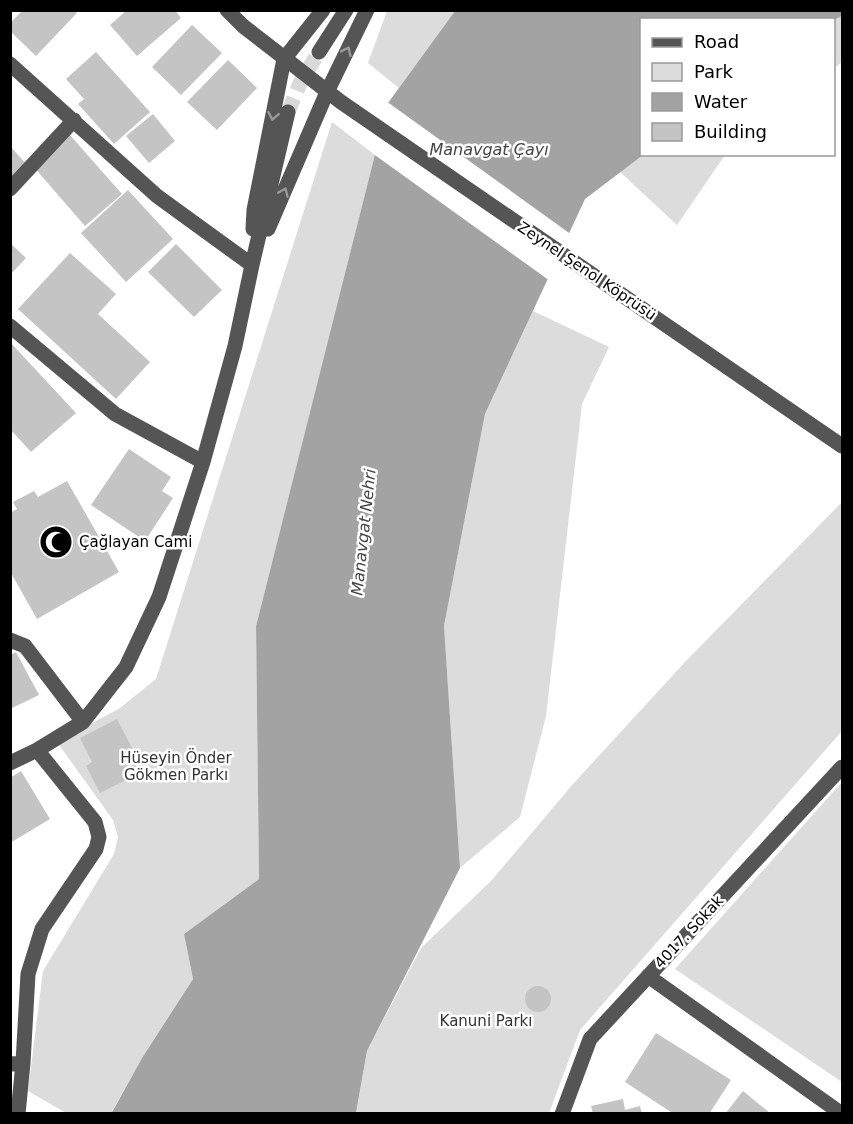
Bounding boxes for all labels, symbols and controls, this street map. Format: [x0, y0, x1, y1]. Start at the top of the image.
legend [640, 18, 835, 156]
text: Road [694, 31, 739, 52]
one-way arrow [340, 47, 352, 58]
text: Park [694, 61, 733, 82]
text: Water [694, 91, 748, 112]
one-way arrow [267, 111, 280, 121]
text: Building [694, 121, 767, 142]
water label: Manavgat Çayı [429, 140, 549, 159]
one-way arrow [277, 188, 289, 199]
street label: Zeynel Şenol Köprüsü [514, 218, 660, 324]
water label: Manavgat Nehri [347, 467, 380, 596]
mosque icon: Çağlayan Cami [38, 524, 74, 560]
place label: Çağlayan Cami [79, 533, 192, 551]
park label: Hüseyin Önder Gökmen Parkı [120, 748, 233, 784]
street label: 4017. Sokak [651, 892, 727, 972]
park label: Kanuni Parkı [440, 1012, 532, 1030]

